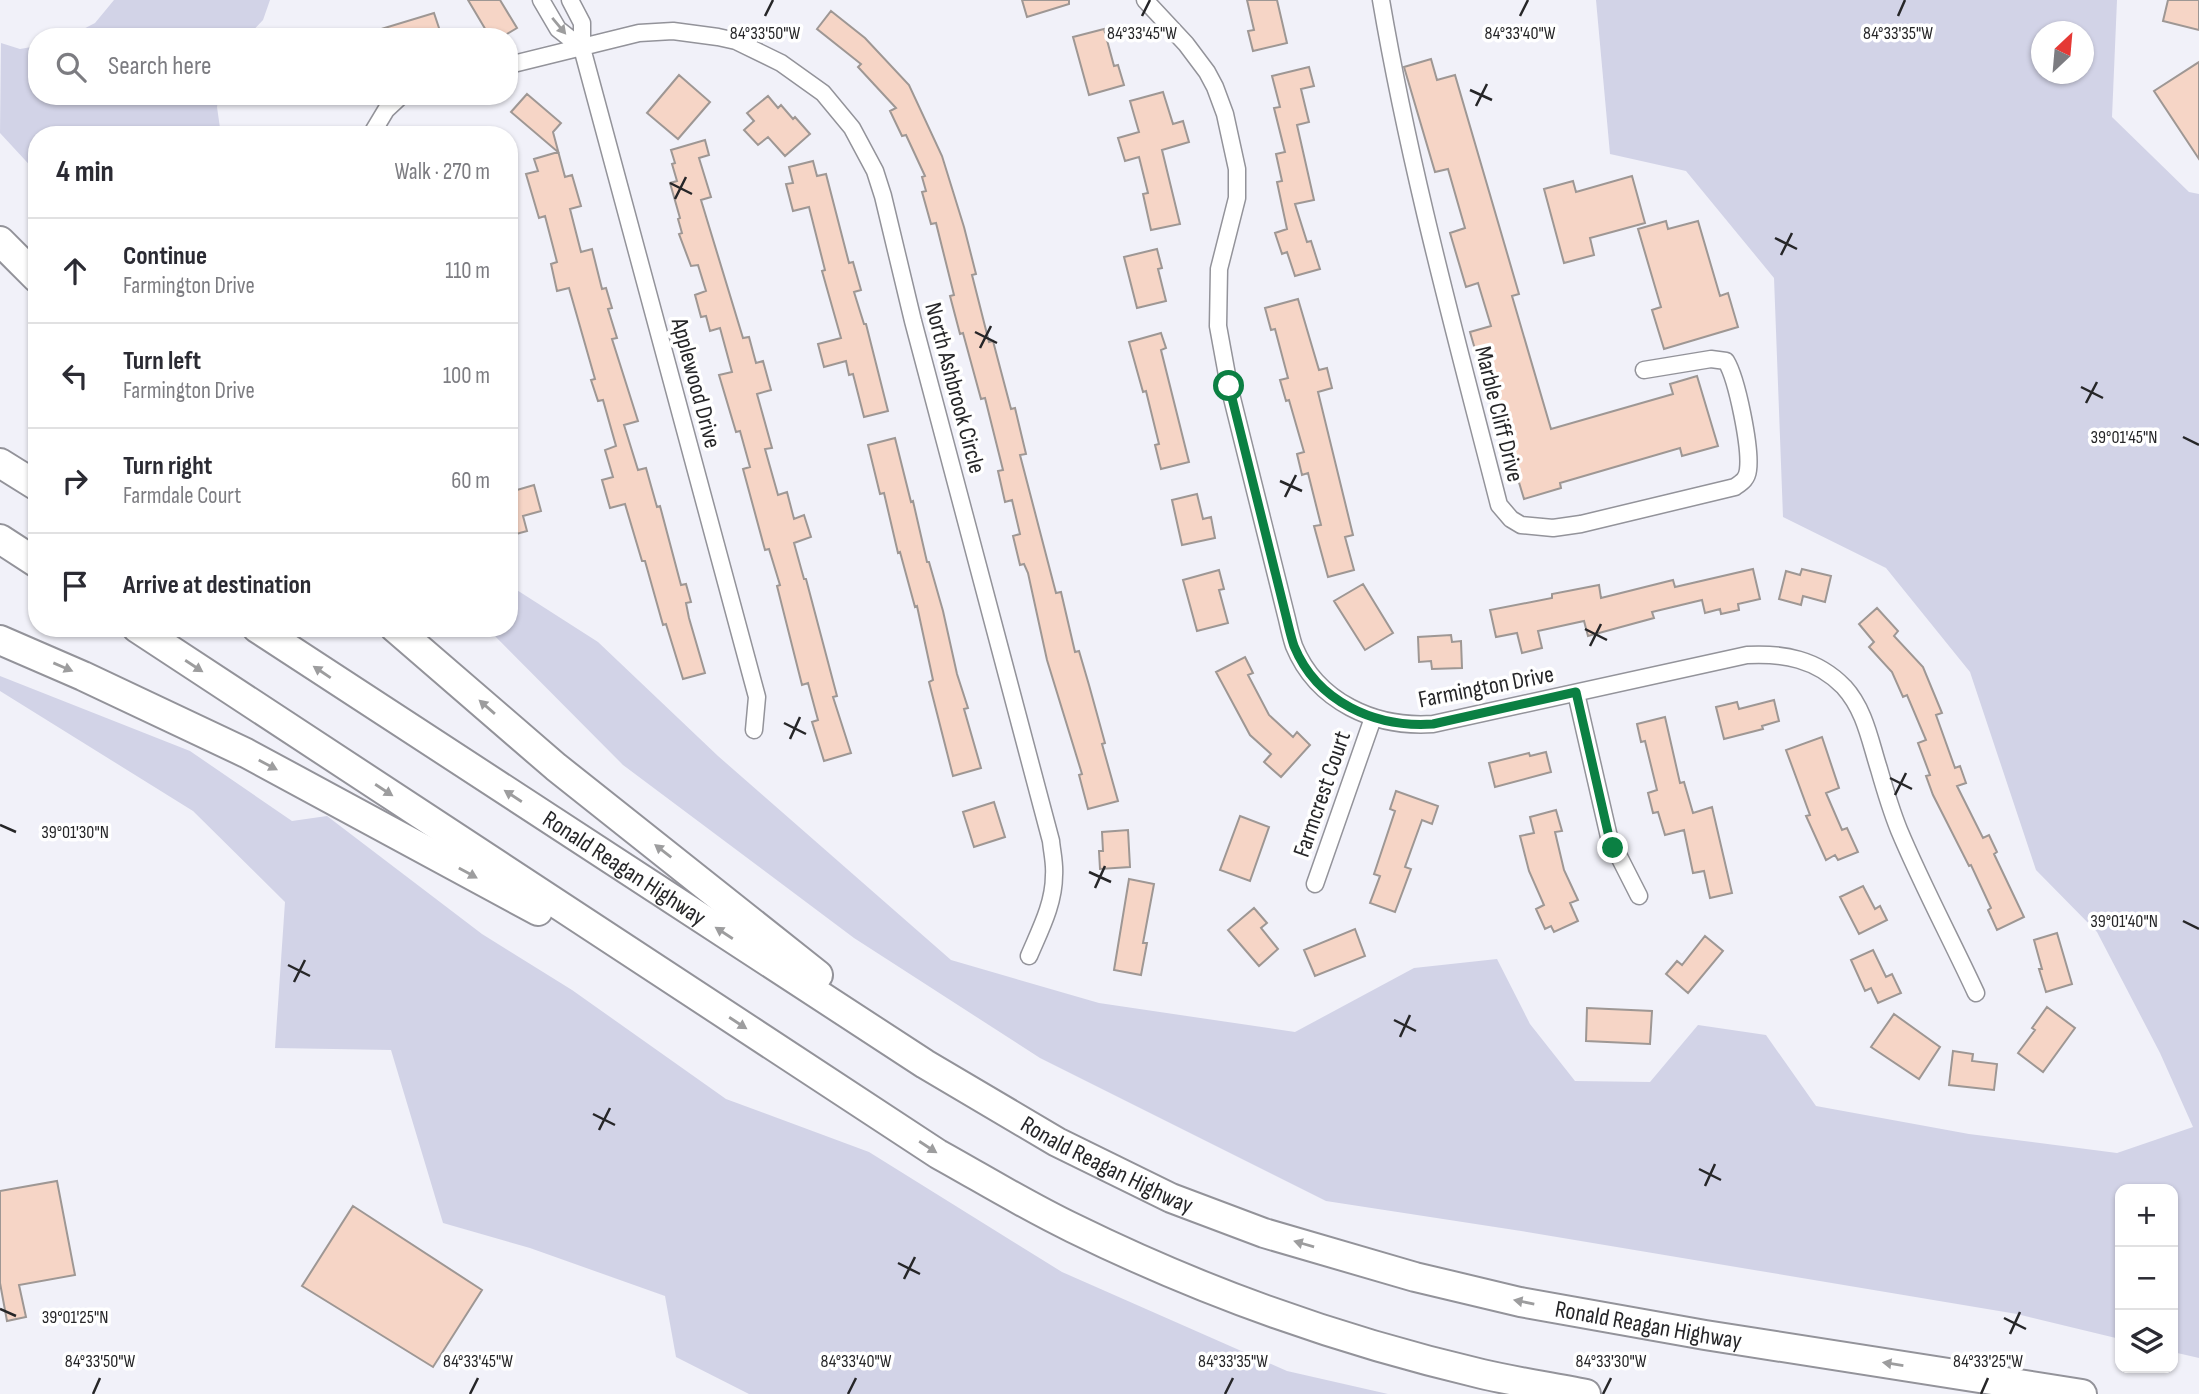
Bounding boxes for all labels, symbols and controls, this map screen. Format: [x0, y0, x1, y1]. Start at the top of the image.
one-way arrow [551, 17, 566, 35]
north arrow [2031, 21, 2094, 84]
text: 84°33'50"W [730, 23, 801, 44]
text: 84°33'45"W [1107, 23, 1177, 44]
text: 84°33'40"W [1485, 23, 1556, 44]
text: 84°33'35"W [1863, 23, 1933, 44]
search box [28, 28, 518, 105]
icon: search [52, 48, 90, 86]
text: Search here [108, 51, 211, 82]
text: 4 min [56, 154, 114, 190]
text: Walk · 270 m [395, 158, 490, 186]
text: Continue [123, 241, 207, 272]
icon: ahead [56, 252, 94, 290]
text: 110 m [445, 257, 490, 285]
text: Farmington Drive [123, 272, 255, 300]
street label: North Ashbrook Circle [918, 299, 992, 477]
street label: Applewood Drive [664, 314, 727, 451]
street label: Marble Cliff Drive [1468, 343, 1530, 485]
text: Turn left [123, 346, 201, 377]
icon: left [56, 357, 94, 395]
text: 100 m [443, 362, 490, 390]
route start [1213, 370, 1244, 401]
text: Farmington Drive [123, 377, 255, 405]
text: 39°01'45"N [2091, 427, 2157, 448]
text: Turn right [123, 451, 212, 482]
icon: right [56, 462, 94, 500]
text: 60 m [451, 467, 490, 495]
text: Farmdale Court [123, 482, 241, 510]
icon: arrive [56, 567, 94, 605]
text: Arrive at destination [123, 570, 311, 601]
one-way arrow [184, 659, 203, 672]
street label: Farmington Drive [1416, 660, 1556, 714]
one-way arrow [53, 661, 73, 673]
one-way arrow [313, 665, 331, 679]
one-way arrow [478, 700, 495, 715]
street label: Farmcrest Court [1287, 727, 1357, 861]
one-way arrow [258, 759, 278, 770]
one-way arrow [375, 783, 393, 797]
one-way arrow [504, 789, 522, 803]
street label: Ronald Reagan Highway [538, 804, 712, 932]
text: 39°01'30"N [41, 822, 109, 843]
route end [1597, 832, 1628, 863]
one-way arrow [654, 844, 672, 859]
one-way arrow [459, 867, 478, 879]
text: 39°01'40"N [2090, 911, 2158, 932]
one-way arrow [715, 927, 734, 940]
one-way arrow [729, 1016, 747, 1030]
street label: Ronald Reagan Highway [1016, 1109, 1197, 1219]
one-way arrow [918, 1141, 938, 1154]
map controls [2115, 1184, 2178, 1373]
button: + [2115, 1184, 2178, 1247]
one-way arrow [1294, 1239, 1315, 1249]
button: − [2115, 1247, 2178, 1310]
street label: Ronald Reagan Highway [1553, 1294, 1744, 1355]
one-way arrow [1513, 1297, 1535, 1308]
text: 39°01'25"N [42, 1307, 108, 1328]
button: layers [2115, 1310, 2178, 1373]
text: 84°33'50"W [65, 1351, 136, 1372]
text: 84°33'45"W [443, 1351, 513, 1372]
text: 84°33'40"W [821, 1351, 892, 1372]
text: 84°33'35"W [1198, 1351, 1268, 1372]
text: 84°33'30"W [1576, 1351, 1647, 1372]
text: 84°33'25"W [1953, 1351, 2023, 1372]
one-way arrow [1882, 1358, 1904, 1369]

